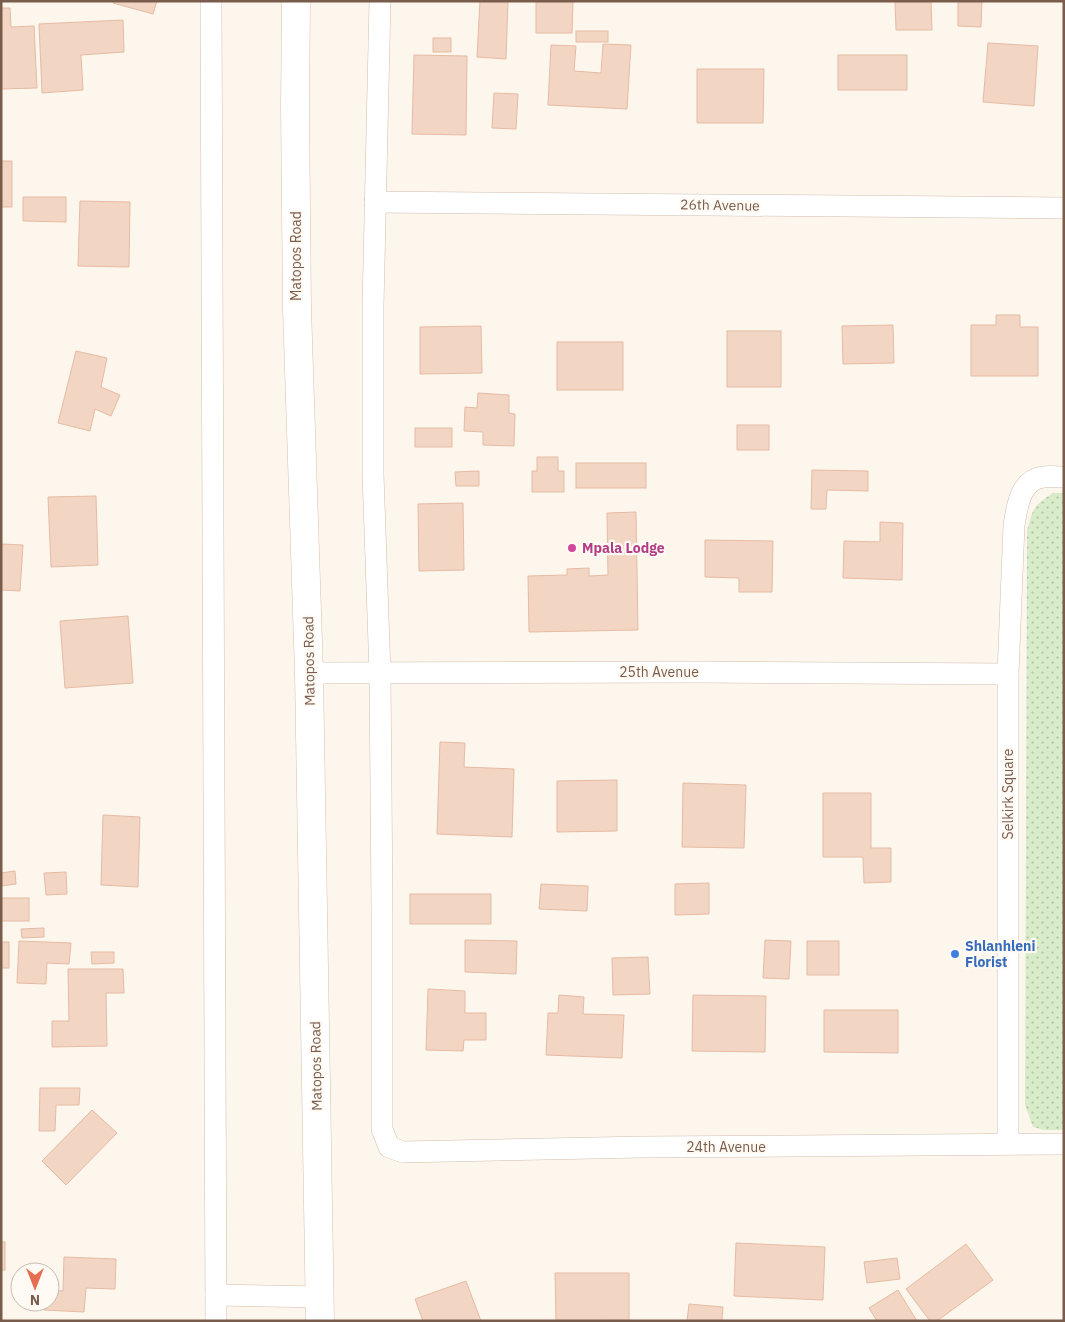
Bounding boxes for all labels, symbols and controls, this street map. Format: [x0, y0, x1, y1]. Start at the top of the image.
street label: 26th Avenue [680, 195, 760, 215]
street label: Matopos Road [287, 211, 305, 301]
place label: Mpala Lodge [582, 539, 665, 557]
marker: Mpala Lodge [566, 542, 578, 554]
street label: Matopos Road [299, 616, 319, 706]
street label: 25th Avenue [619, 663, 699, 681]
street label: Selkirk Square [999, 748, 1017, 839]
place label: Shlanhleni Florist [965, 937, 1035, 971]
marker: Shlanhleni Florist [949, 948, 961, 960]
street label: Matopos Road [306, 1021, 326, 1111]
street label: 24th Avenue [686, 1138, 766, 1156]
north arrow [10, 1262, 60, 1312]
text: N [30, 1291, 40, 1309]

